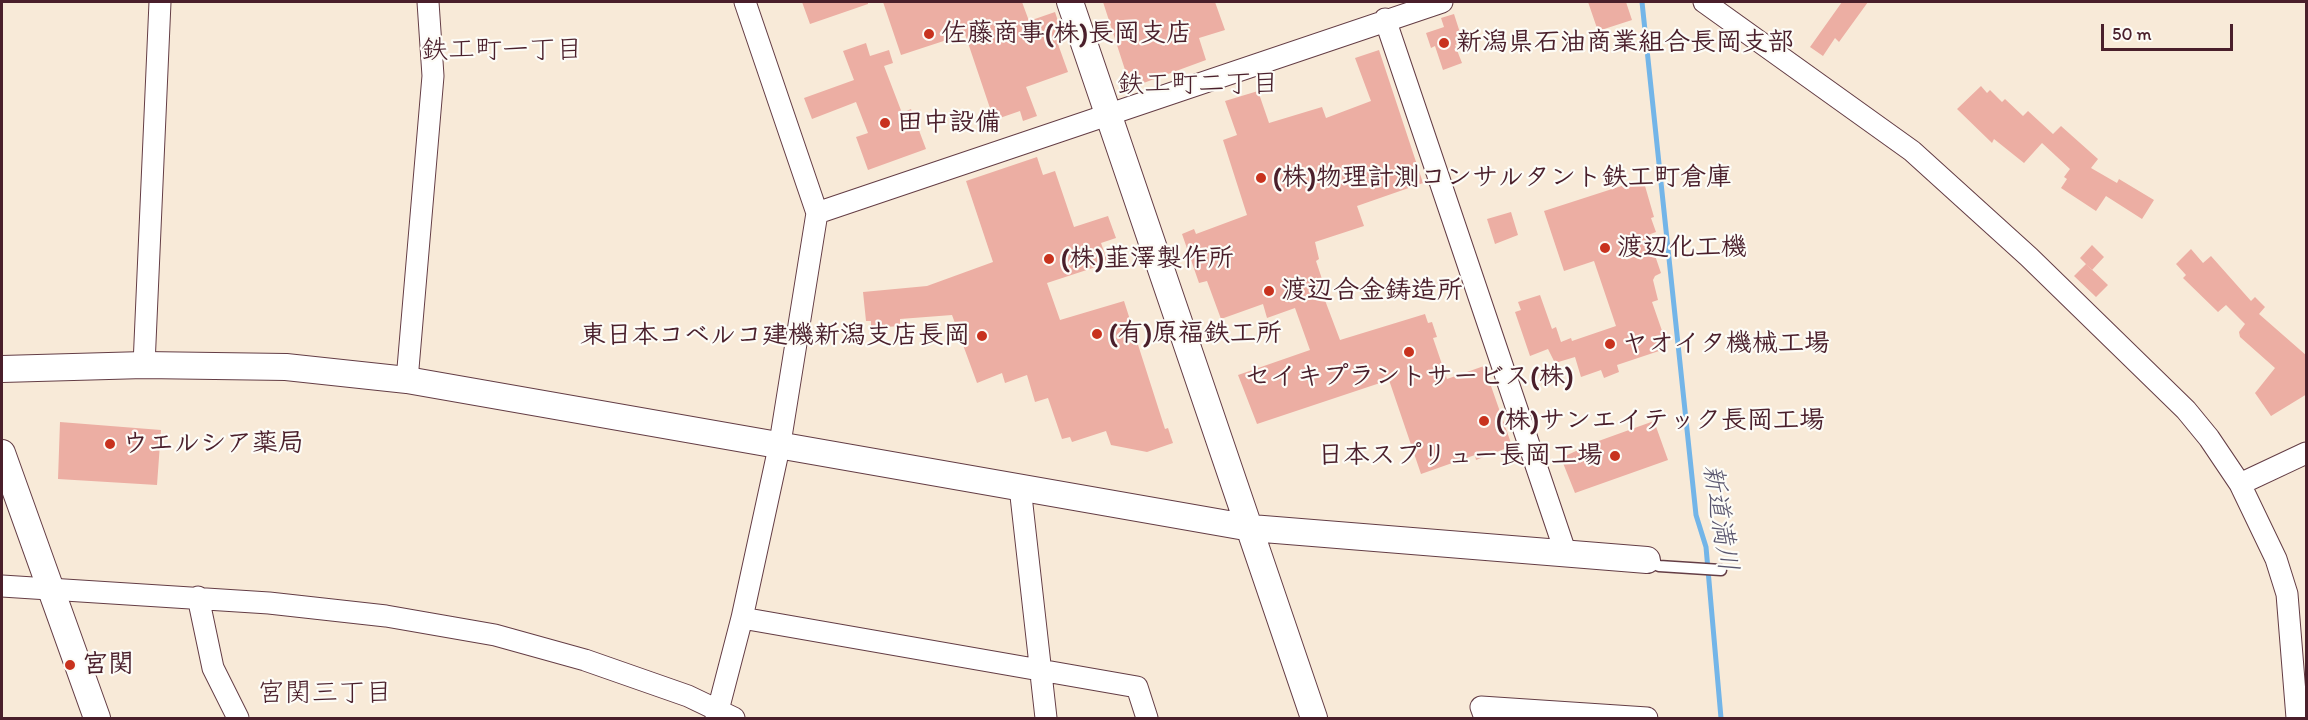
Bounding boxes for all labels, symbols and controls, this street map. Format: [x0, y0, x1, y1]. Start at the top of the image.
scale bar [2104, 12, 2236, 50]
place label: 佐藤商事(株)長岡支店 [941, 18, 1192, 50]
text: 50 m [2112, 23, 2152, 45]
marker: 佐藤商事(株)長岡支店 [922, 27, 936, 41]
place label: 新潟県石油商業組合長岡支部 [1456, 27, 1794, 59]
district label: 鉄工町一丁目 [421, 35, 583, 67]
marker: 新潟県石油商業組合長岡支部 [1437, 36, 1451, 50]
district label: 鉄工町二丁目 [1117, 69, 1279, 101]
place label: 田中設備 [897, 107, 1001, 139]
marker: 田中設備 [878, 116, 892, 130]
place label: (株)物理計測コンサルタント鉄工町倉庫 [1273, 162, 1732, 194]
marker: (株)物理計測コンサルタント鉄工町倉庫 [1254, 171, 1268, 185]
place label: 渡辺化工機 [1617, 232, 1747, 264]
marker: 渡辺化工機 [1598, 241, 1612, 255]
place label: (株)韮澤製作所 [1061, 243, 1234, 275]
marker: (株)韮澤製作所 [1042, 252, 1056, 266]
place label: 渡辺合金鋳造所 [1281, 275, 1463, 307]
marker: 渡辺合金鋳造所 [1262, 284, 1276, 298]
place label: (有)原福鉄工所 [1109, 318, 1282, 350]
place label: 東日本コベルコ建機新潟支店長岡 [580, 320, 970, 352]
marker: (有)原福鉄工所 [1090, 327, 1104, 341]
place label: ヤオイタ機械工場 [1622, 328, 1830, 360]
marker: 東日本コベルコ建機新潟支店長岡 [975, 329, 989, 343]
marker: ヤオイタ機械工場 [1603, 337, 1617, 351]
marker: セイキプラントサービス(株) [1402, 345, 1416, 359]
place label: セイキプラントサービス(株) [1245, 361, 1573, 393]
place label: (株)サンエイテック長岡工場 [1496, 405, 1825, 437]
marker: (株)サンエイテック長岡工場 [1477, 414, 1491, 428]
place label: ウエルシア薬局 [122, 428, 304, 460]
marker: ウエルシア薬局 [103, 437, 117, 451]
place label: 日本スプリュー長岡工場 [1318, 440, 1603, 472]
marker: 日本スプリュー長岡工場 [1608, 449, 1622, 463]
water label: 新道満川 [1695, 462, 1743, 574]
place label: 宮関 [82, 649, 134, 681]
marker: 宮関 [63, 658, 77, 672]
district label: 宮関三丁目 [258, 678, 392, 710]

